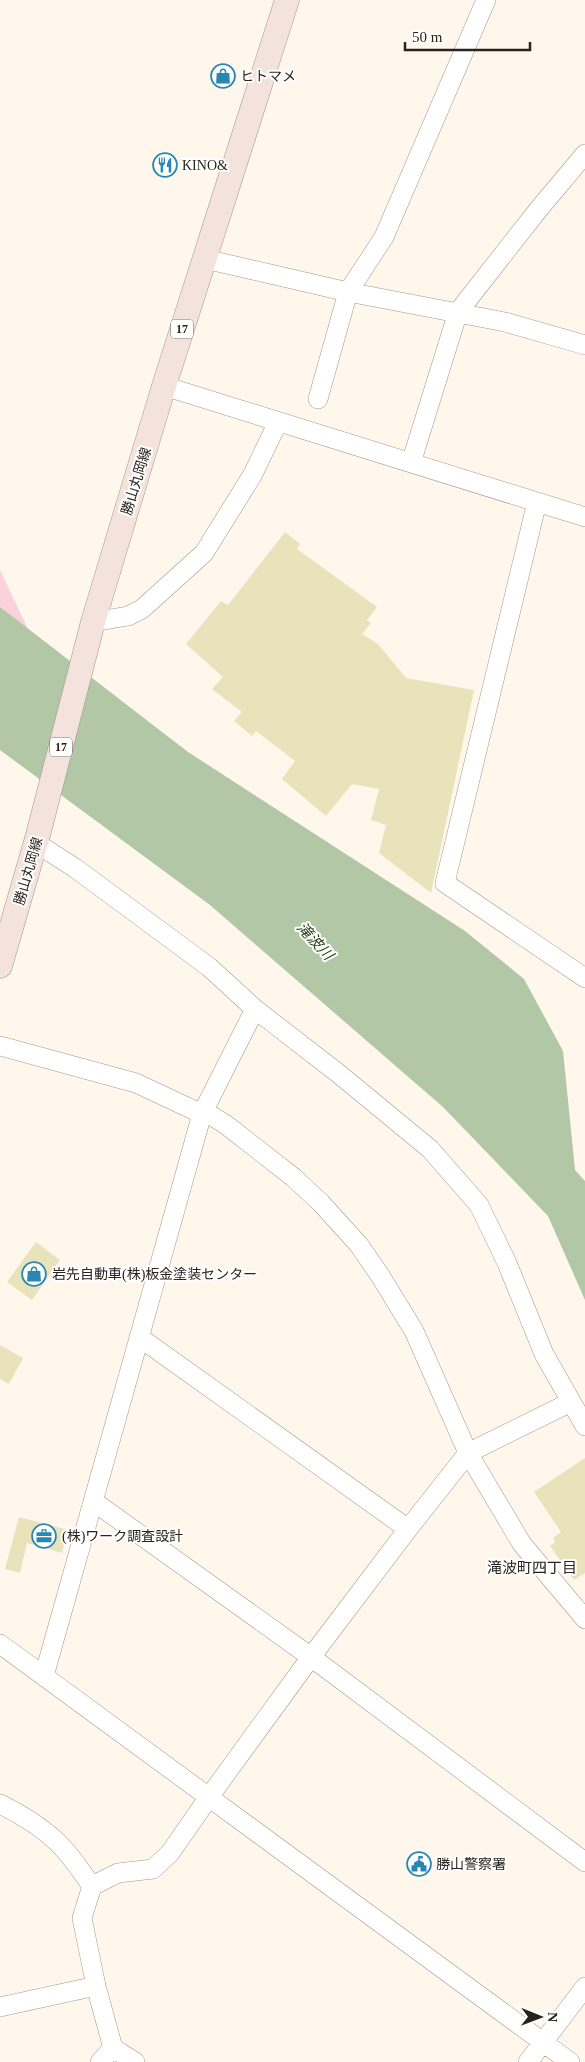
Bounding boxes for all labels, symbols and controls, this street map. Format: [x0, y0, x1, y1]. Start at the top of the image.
scale bar [405, 20, 530, 52]
text: 50 m [412, 29, 443, 45]
shop icon: ヒトマメ [210, 63, 236, 89]
place label: ヒトマメ [240, 69, 296, 84]
restaurant icon: KINO& [152, 152, 178, 178]
place label: KINO& [182, 158, 228, 173]
road number: 17 [171, 320, 193, 338]
street label: 勝山丸岡線 [119, 445, 154, 517]
road number: 17 [50, 738, 72, 756]
street label: 勝山丸岡線 [12, 835, 45, 907]
water label: 滝波川 [294, 919, 338, 964]
shop icon: 岩先自動車(株)板金塗装センター [21, 1261, 47, 1287]
place label: 岩先自動車(株)板金塗装センター [52, 1267, 257, 1283]
office icon: (株)ワーク調査設計 [31, 1523, 57, 1549]
place label: (株)ワーク調査設計 [62, 1529, 183, 1545]
district label: 滝波町四丁目 [487, 1560, 577, 1576]
public building icon: 勝山警察署 [406, 1851, 432, 1877]
place label: 勝山警察署 [436, 1857, 506, 1872]
north arrow [515, 1992, 565, 2042]
text: N [545, 2012, 560, 2022]

